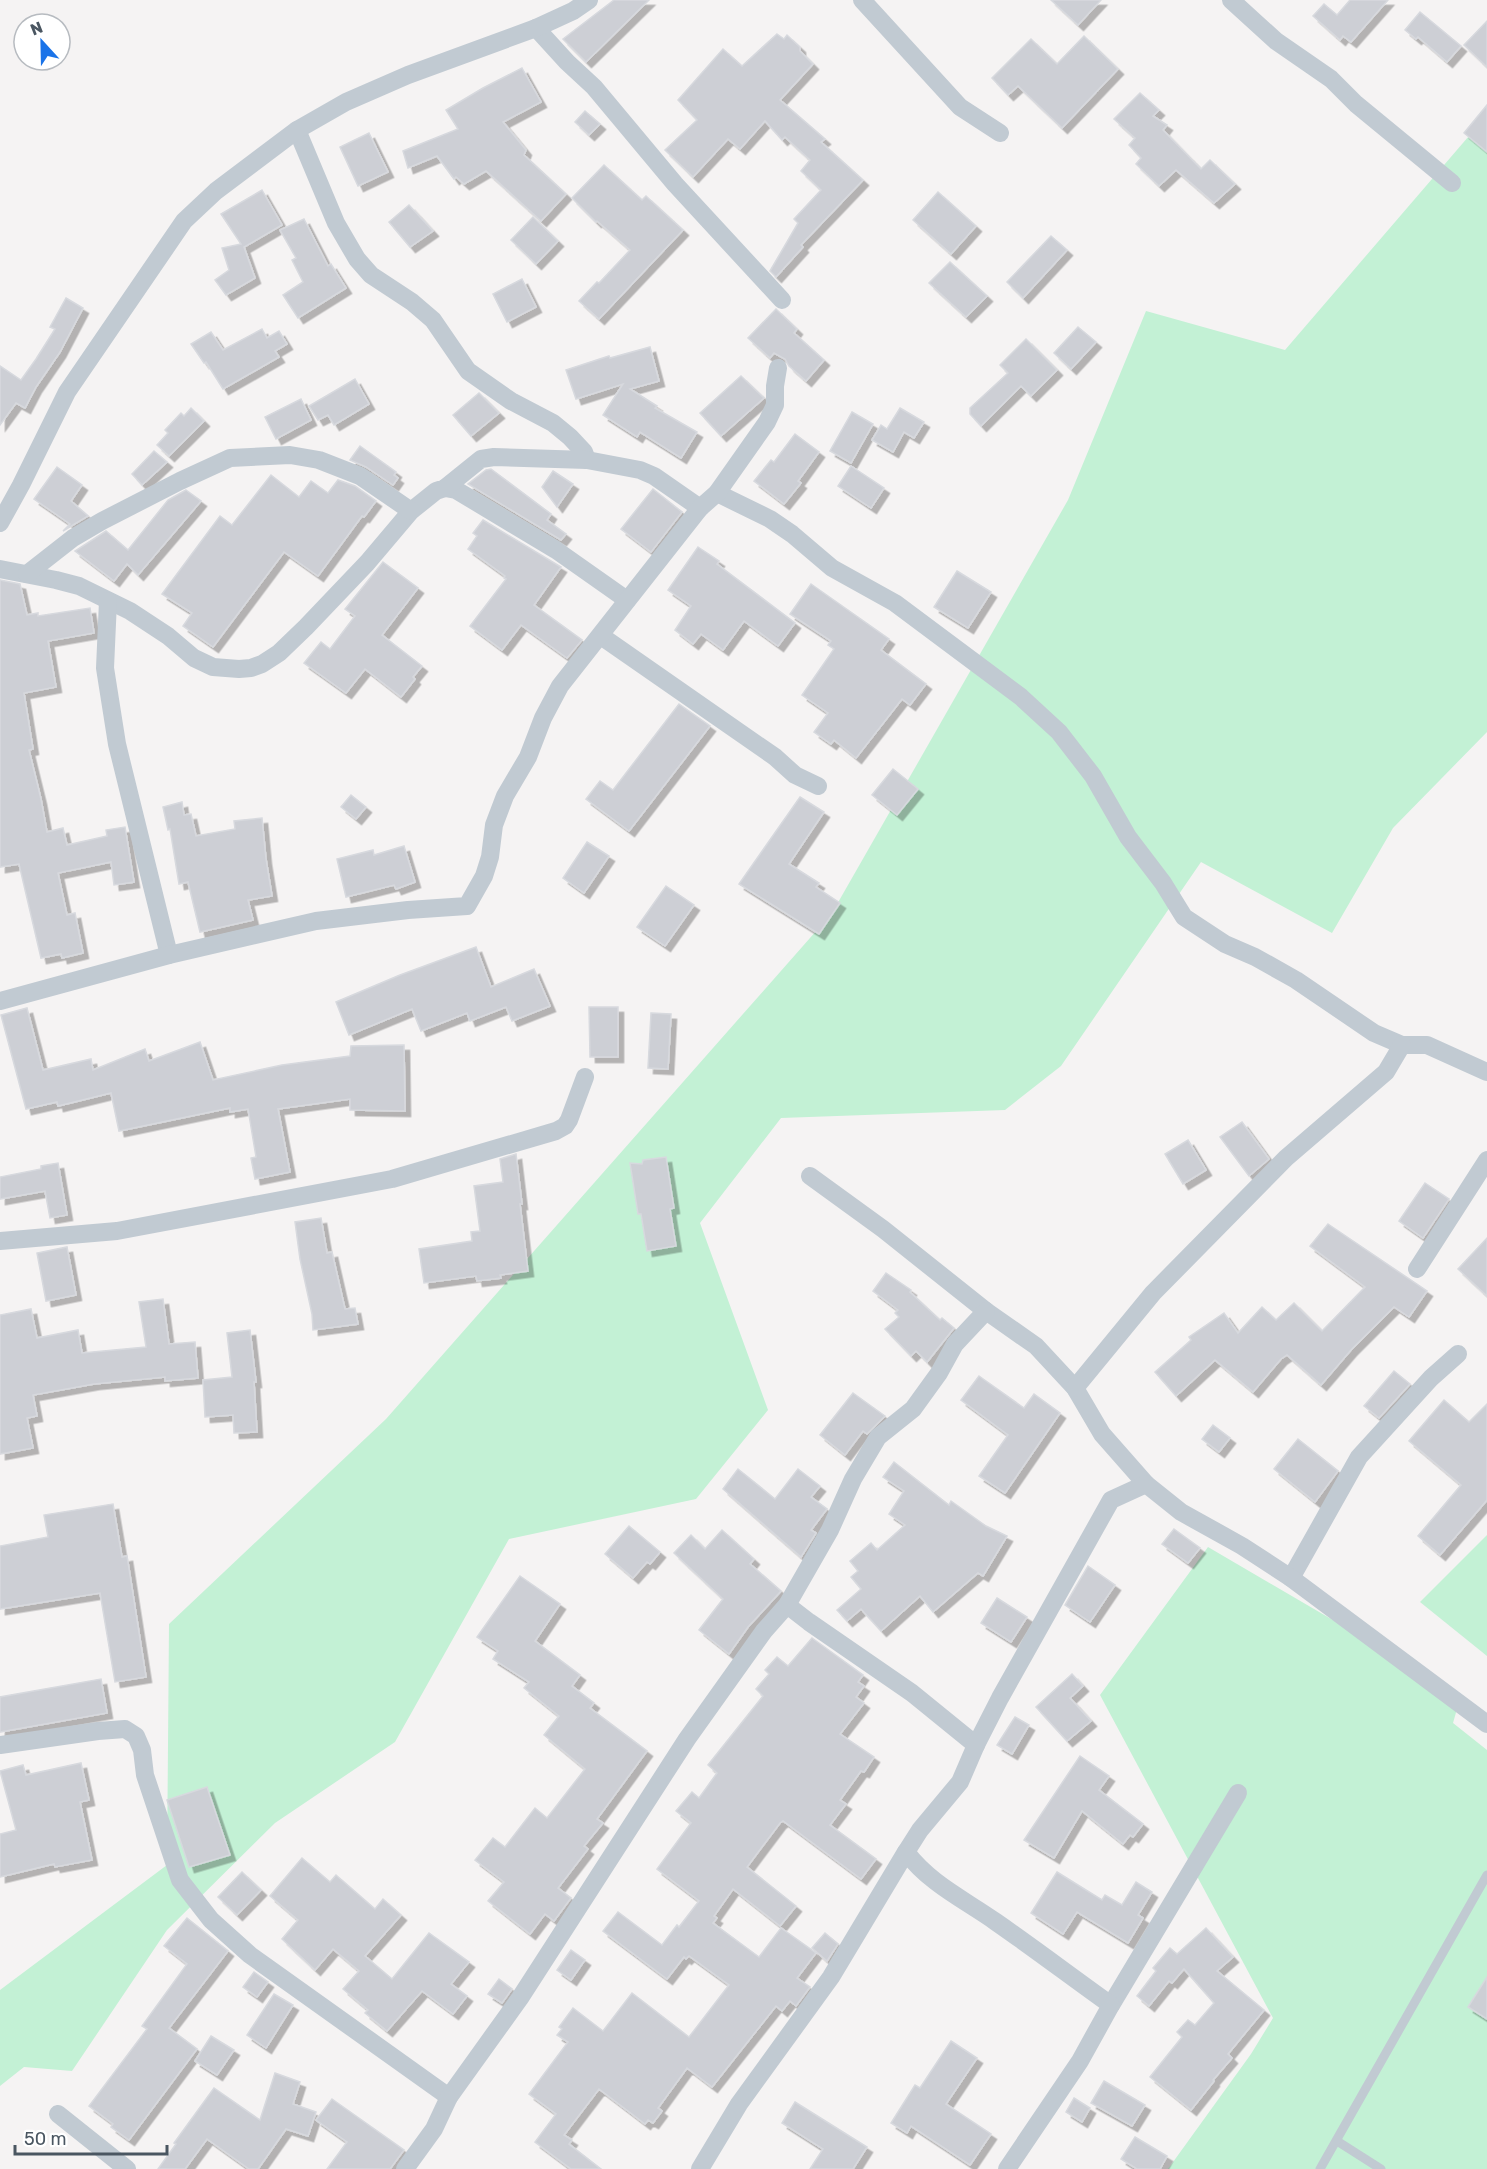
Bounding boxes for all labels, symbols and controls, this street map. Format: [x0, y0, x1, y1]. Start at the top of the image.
north arrow [12, 12, 72, 72]
text: N [28, 18, 45, 40]
scale bar [15, 2118, 166, 2156]
text: 50 m [24, 2128, 67, 2150]

